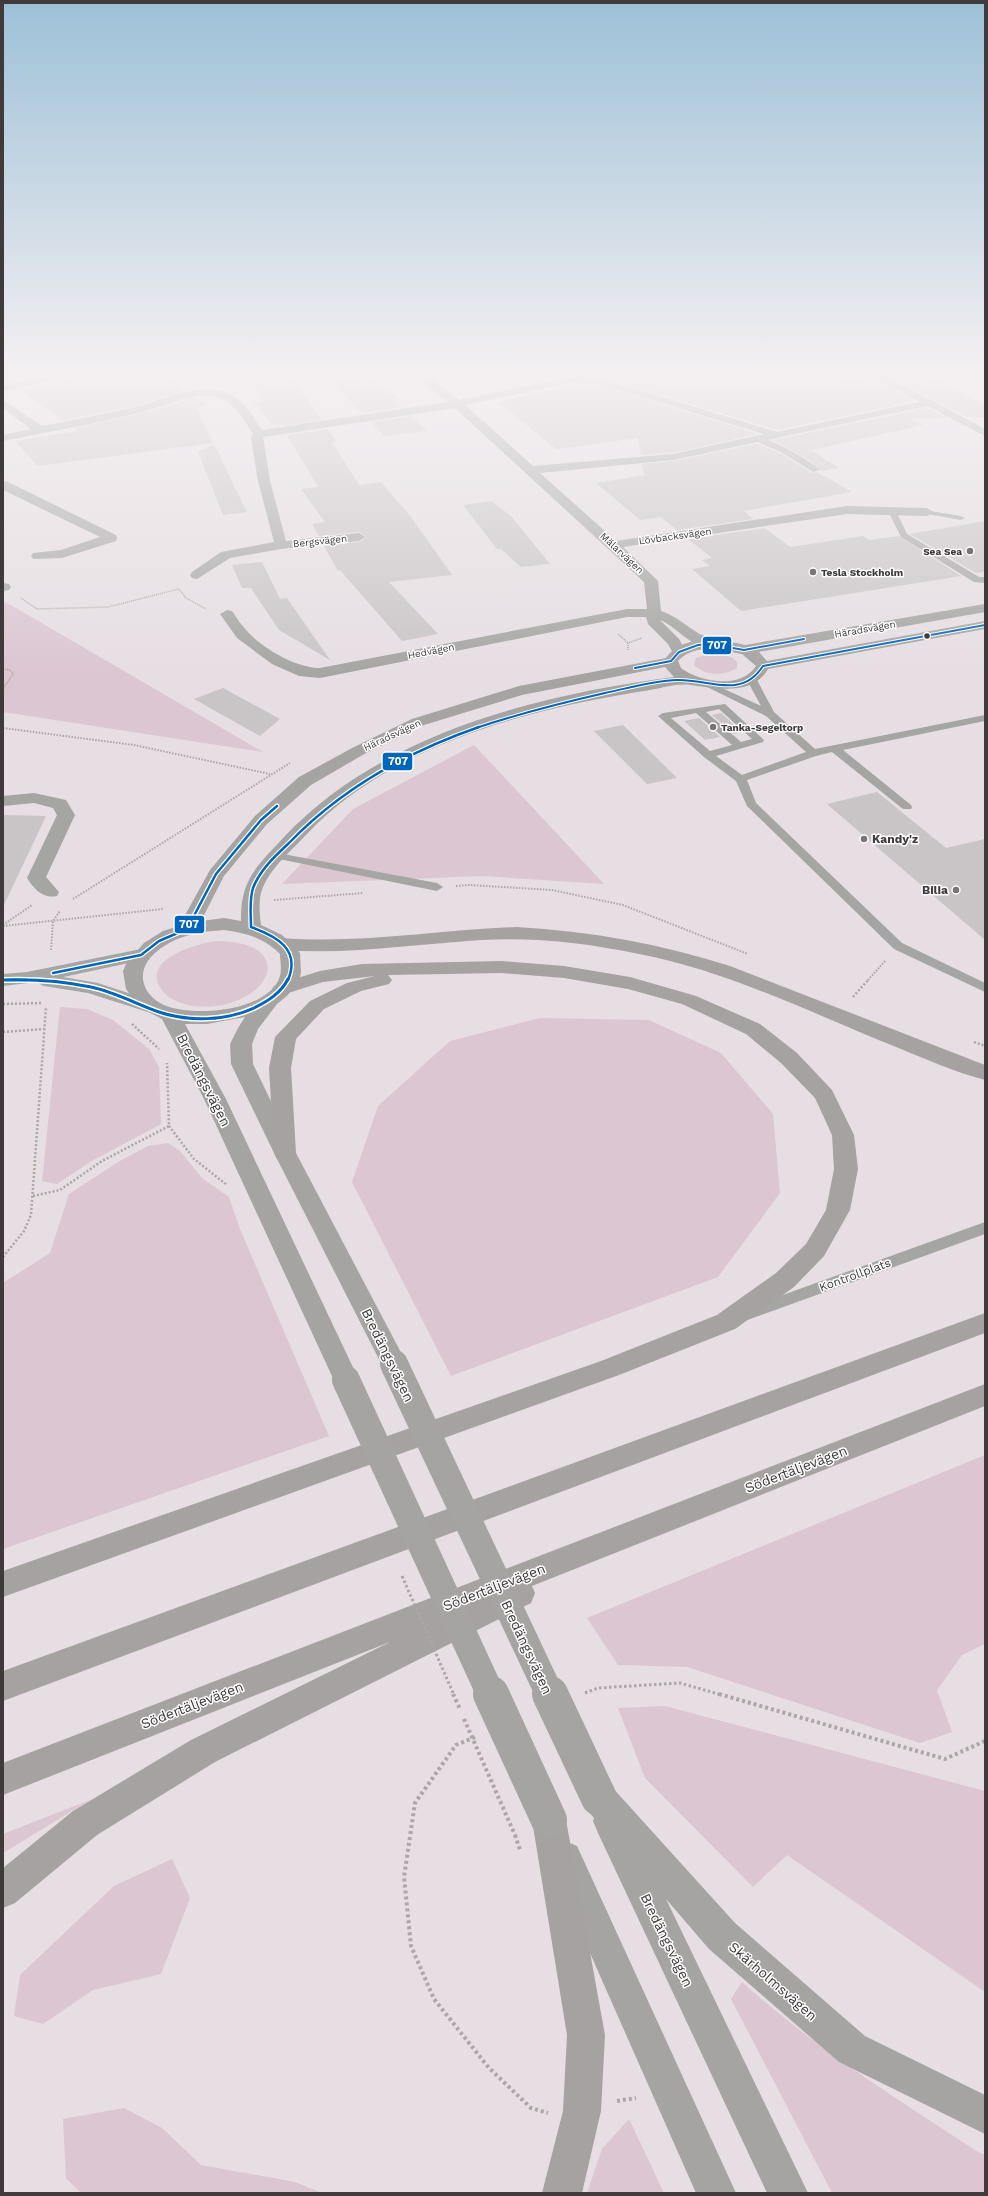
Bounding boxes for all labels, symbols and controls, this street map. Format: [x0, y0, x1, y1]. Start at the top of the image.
street label: Lövbacksvägen [638, 525, 712, 547]
street label: Mälarvägen [598, 530, 646, 576]
street label: Bergsvägen [292, 533, 348, 549]
place label: Sea Sea [923, 546, 962, 557]
marker: Sea Sea [965, 546, 975, 556]
marker: Tesla Stockholm [808, 567, 818, 577]
place label: Tesla Stockholm [821, 567, 903, 578]
street label: Häradsvägen [834, 618, 896, 640]
unlabelled marker [922, 631, 932, 641]
line badge: 707 [702, 636, 732, 655]
text: 707 [707, 639, 727, 652]
street label: Hedvägen [407, 641, 455, 661]
street label: Häradsvägen [362, 717, 422, 753]
marker: Tanka-Segeltorp [708, 722, 718, 732]
place label: Tanka-Segeltorp [721, 722, 803, 733]
line badge: 707 [382, 752, 413, 771]
text: 707 [388, 755, 408, 768]
place label: Kandy'z [872, 832, 918, 846]
marker: Kandy'z [859, 834, 869, 844]
place label: Bilia [922, 883, 948, 897]
marker: Bilia [951, 885, 961, 895]
line badge: 707 [174, 915, 205, 934]
text: 707 [179, 918, 199, 931]
street label: Bredängsvägen [174, 1031, 234, 1129]
street label: Kontrollplats [817, 1256, 893, 1294]
street label: Bredängsvägen [358, 1306, 418, 1404]
street label: Södertäljevägen [743, 1442, 849, 1496]
street label: Södertäljevägen [441, 1560, 547, 1614]
street label: Bredängsvägen [498, 1597, 556, 1697]
street label: Södertäljevägen [139, 1678, 245, 1732]
street label: Bredängsvägen [637, 1891, 697, 1989]
street label: Skärholmsvägen [726, 1938, 820, 2024]

